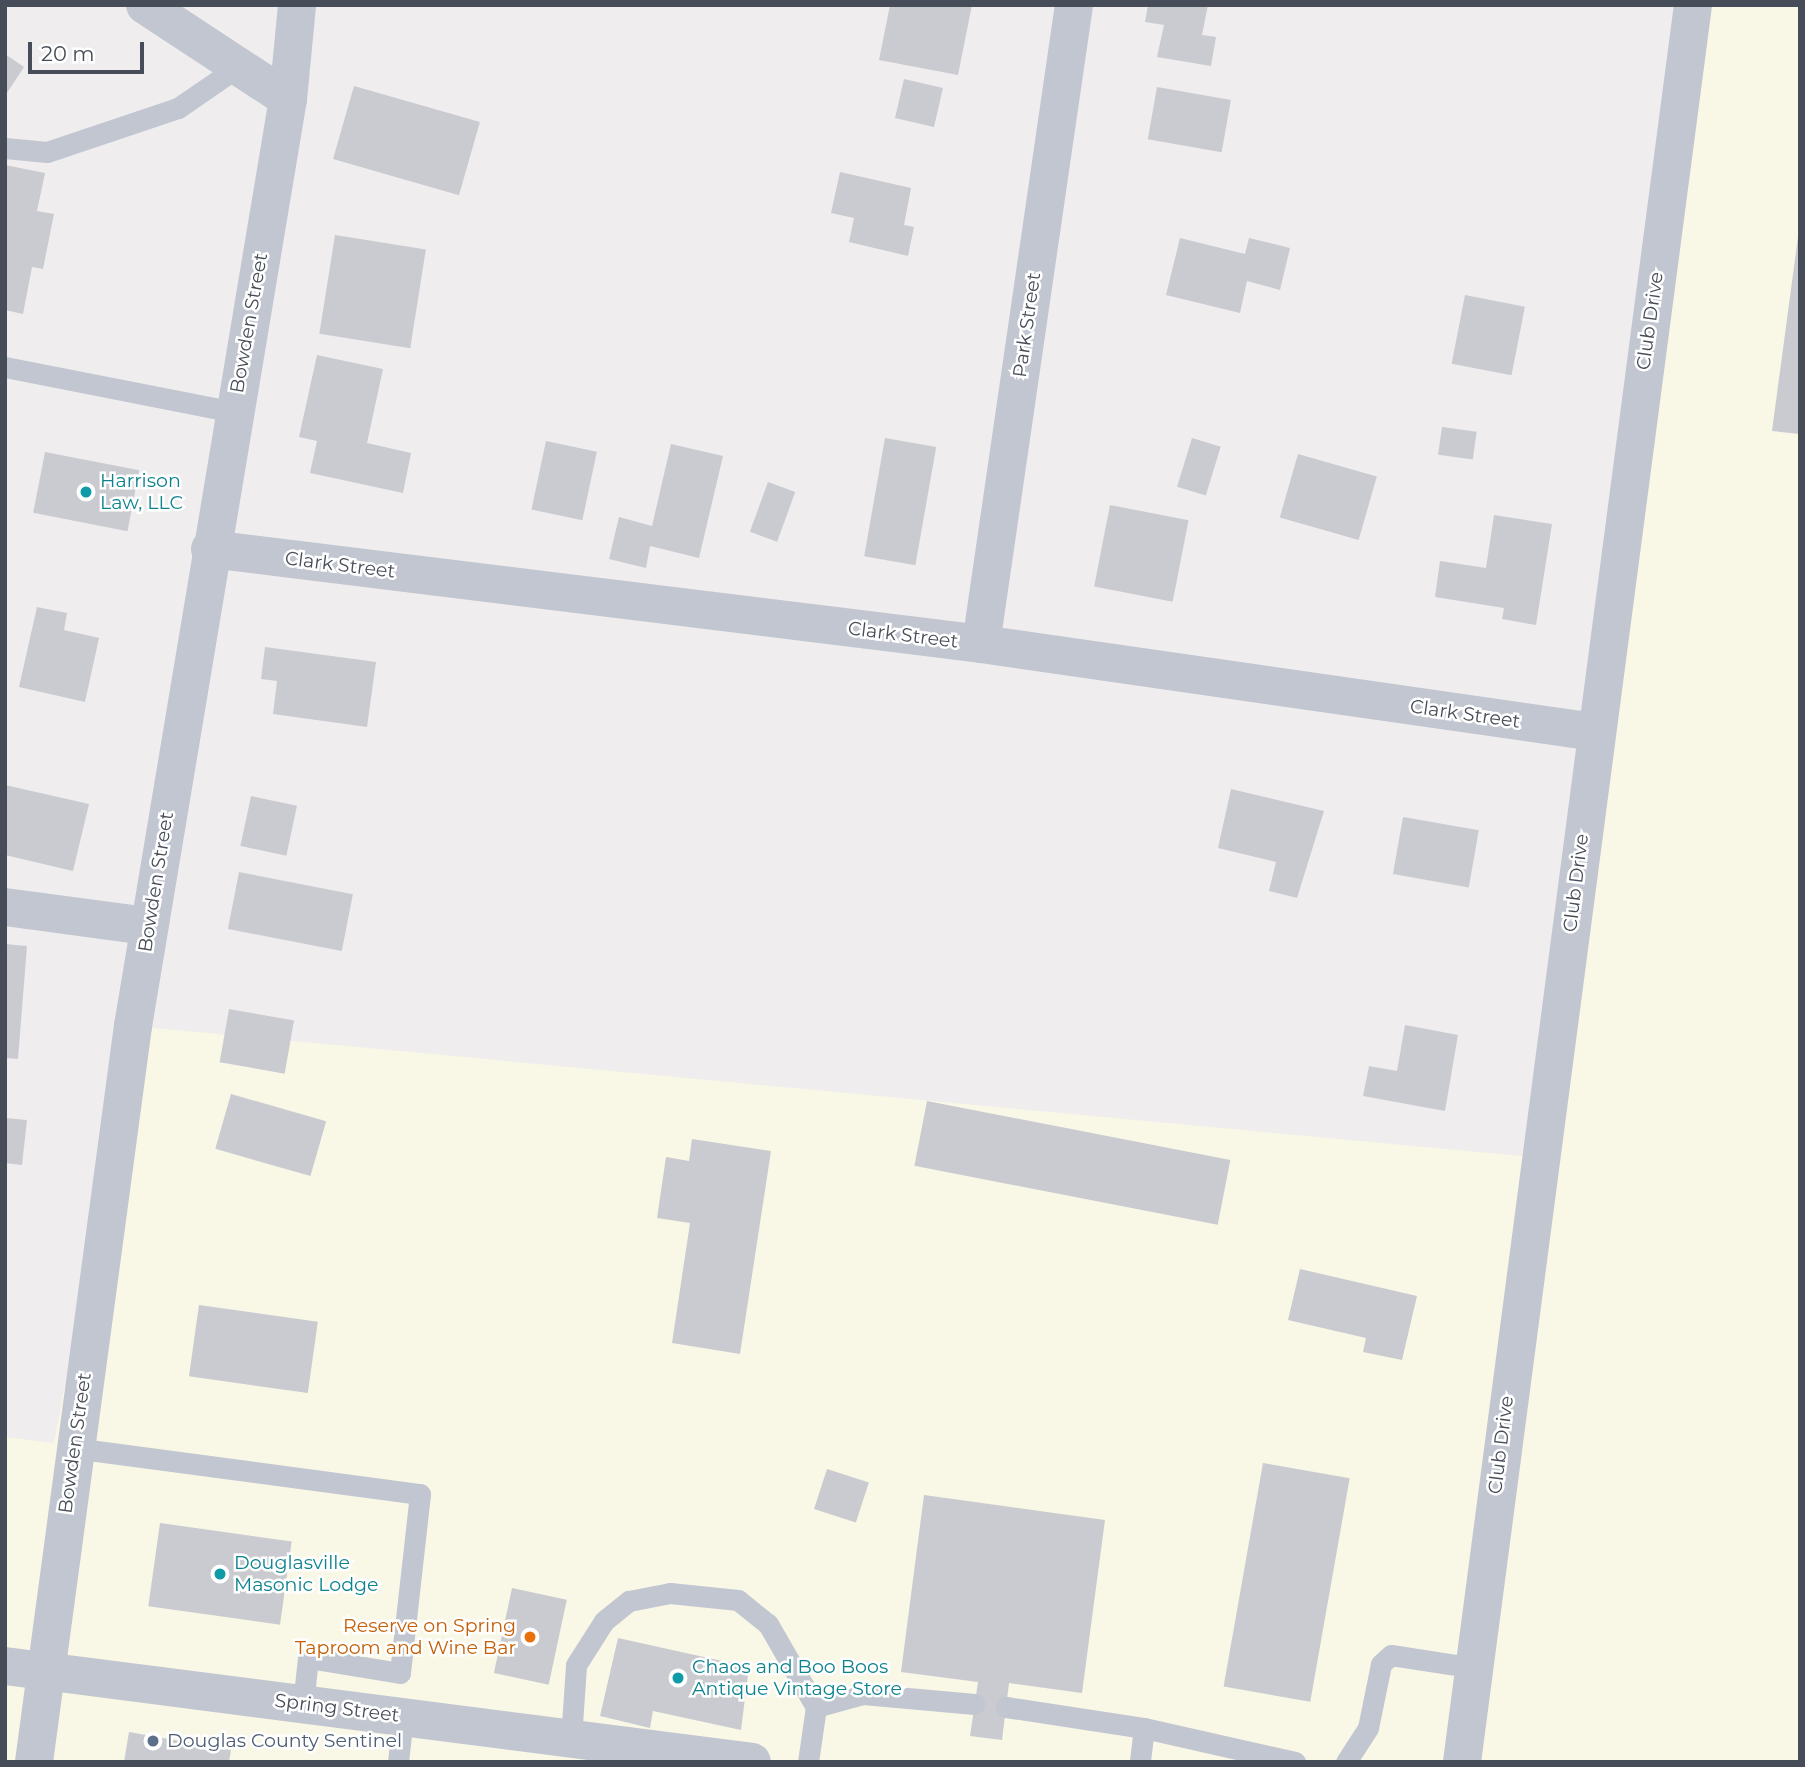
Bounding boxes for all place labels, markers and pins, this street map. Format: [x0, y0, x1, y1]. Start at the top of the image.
place label: Harrison Law, LLC [100, 470, 183, 514]
marker: Harrison Law, LLC [78, 484, 94, 500]
place label: Douglasville Masonic Lodge [234, 1552, 378, 1596]
marker: Douglasville Masonic Lodge [212, 1566, 228, 1582]
place label: Reserve on Spring Taproom and Wine Bar [295, 1615, 516, 1659]
marker: Reserve on Spring Taproom and Wine Bar [522, 1629, 538, 1645]
place label: Chaos and Boo Boos Antique Vintage Store [692, 1656, 902, 1700]
marker: Chaos and Boo Boos Antique Vintage Store [670, 1670, 686, 1686]
place label: Douglas County Sentinel [167, 1730, 402, 1752]
marker: Douglas County Sentinel [145, 1733, 161, 1749]

